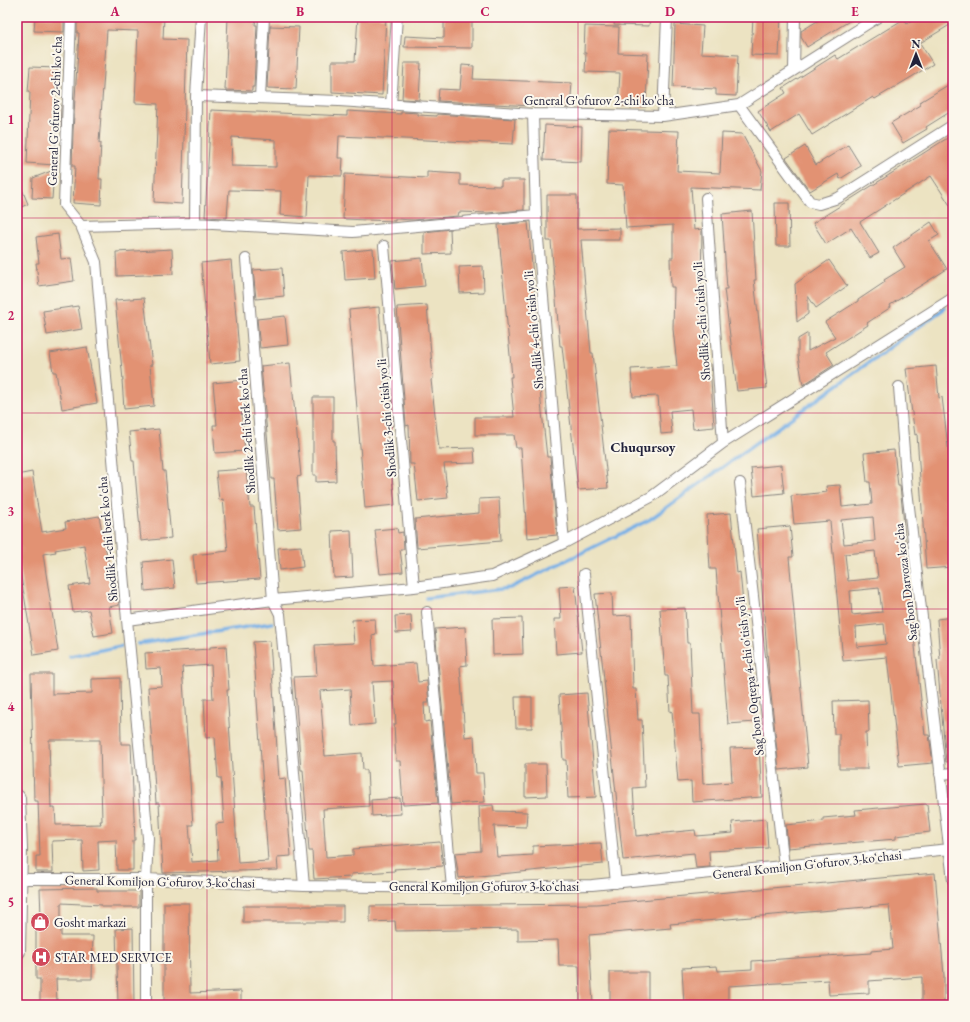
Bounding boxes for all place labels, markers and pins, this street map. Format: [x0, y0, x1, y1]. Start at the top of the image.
shop icon: Gosht markazi [29, 911, 51, 933]
place label: Gosht markazi [54, 914, 126, 931]
hospital icon: STAR MED SERVICE [30, 946, 52, 968]
place label: STAR MED SERVICE [55, 949, 172, 966]

